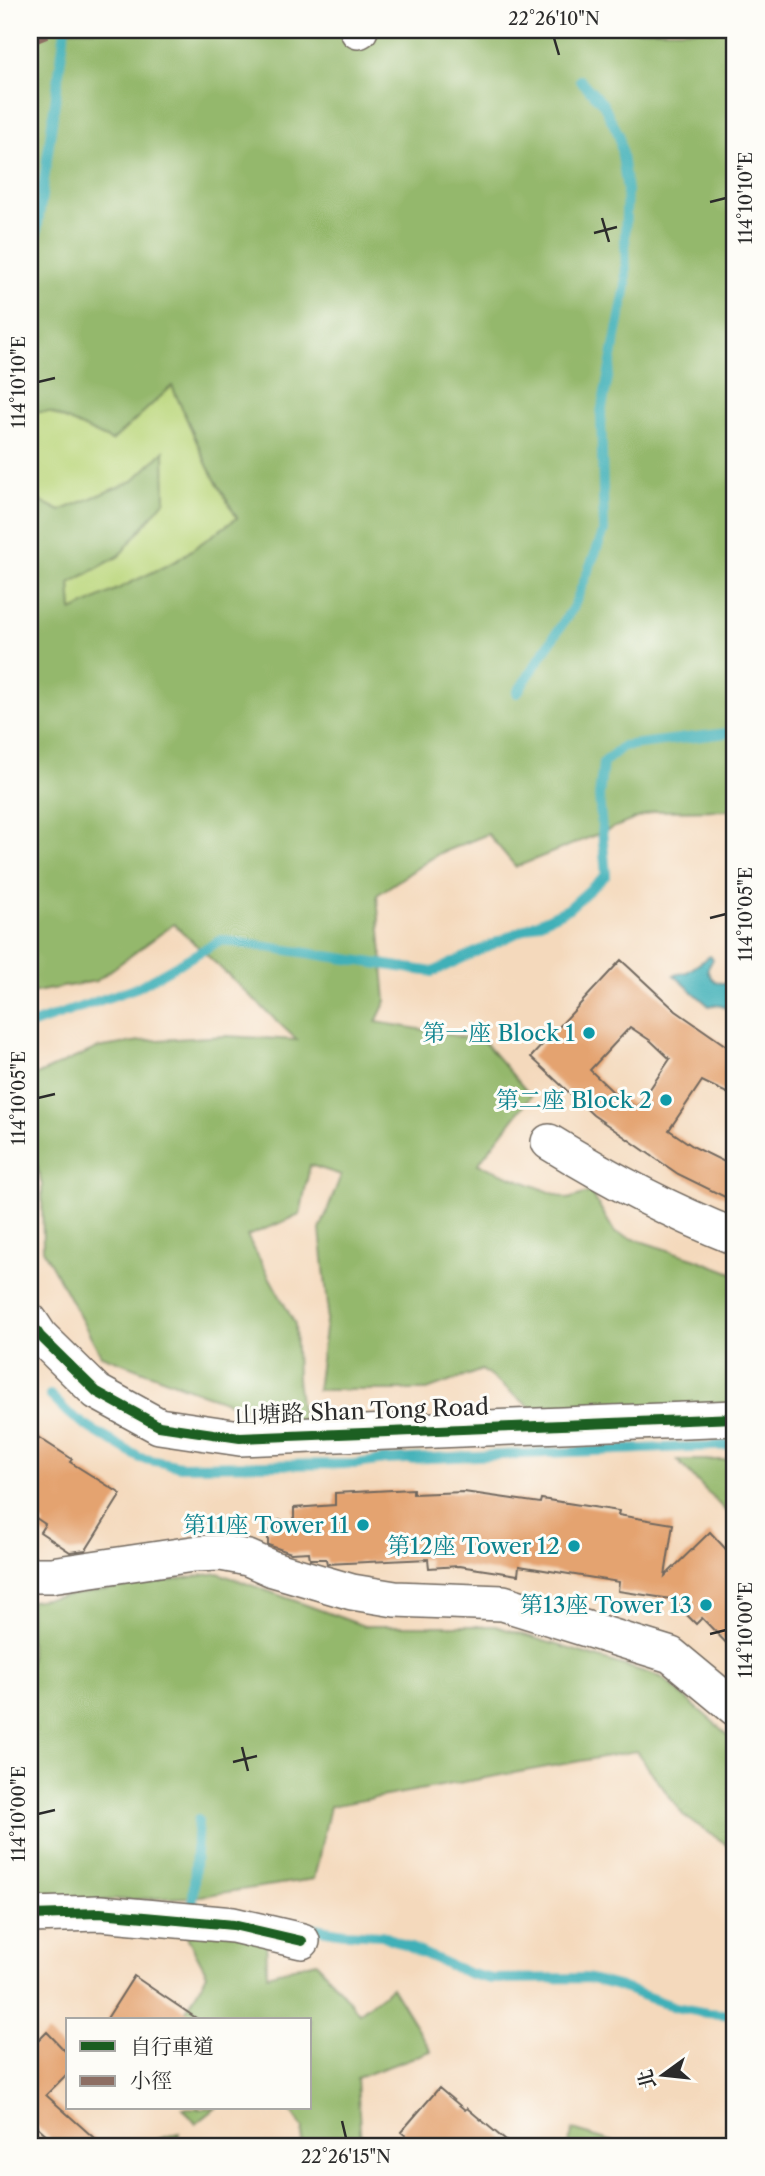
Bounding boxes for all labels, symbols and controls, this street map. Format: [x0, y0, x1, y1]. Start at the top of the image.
text: 22°26'10"N [508, 8, 600, 30]
text: 114°10'10"E [735, 152, 757, 244]
text: 114°10'10"E [8, 336, 30, 428]
text: 114°10'05"E [735, 867, 757, 961]
place label: 第一座 Block 1 [422, 1019, 575, 1047]
marker: 第一座 Block 1 [581, 1025, 597, 1041]
text: 114°10'05"E [8, 1051, 30, 1145]
place label: 第二座 Block 2 [496, 1086, 652, 1114]
marker: 第二座 Block 2 [658, 1092, 674, 1108]
street label: 山塘路 Shan Tong Road [235, 1393, 489, 1429]
place label: 第11座 Tower 11 [183, 1511, 349, 1539]
marker: 第11座 Tower 11 [355, 1517, 371, 1533]
place label: 第12座 Tower 12 [387, 1532, 560, 1560]
marker: 第12座 Tower 12 [566, 1538, 582, 1554]
text: 114°10'00"E [735, 1582, 757, 1678]
place label: 第13座 Tower 13 [520, 1591, 692, 1619]
marker: 第13座 Tower 13 [698, 1597, 714, 1613]
text: 114°10'00"E [8, 1766, 30, 1862]
legend [66, 2018, 312, 2110]
text: 自行車道 [130, 2034, 214, 2059]
north arrow [628, 2039, 698, 2110]
text: 北 [633, 2067, 661, 2091]
text: 小徑 [130, 2068, 172, 2093]
text: 22°26'15"N [301, 2146, 391, 2168]

